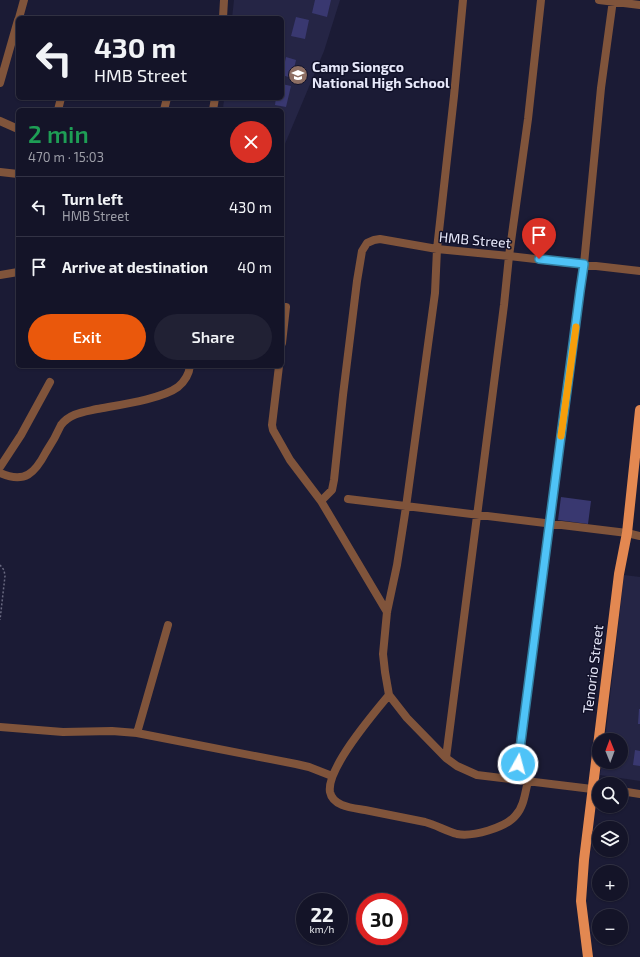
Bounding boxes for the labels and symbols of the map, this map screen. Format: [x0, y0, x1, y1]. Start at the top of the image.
place label: Camp Siongco National High School [312, 58, 450, 91]
school or university icon: Camp Siongco National High School [287, 64, 309, 86]
pin [522, 218, 556, 259]
street label: HMB Street [438, 228, 512, 251]
street label: Tenorio Street [579, 624, 606, 714]
north arrow [592, 733, 628, 769]
position arrow [497, 743, 539, 785]
speed limit sign: 30 [356, 893, 408, 945]

